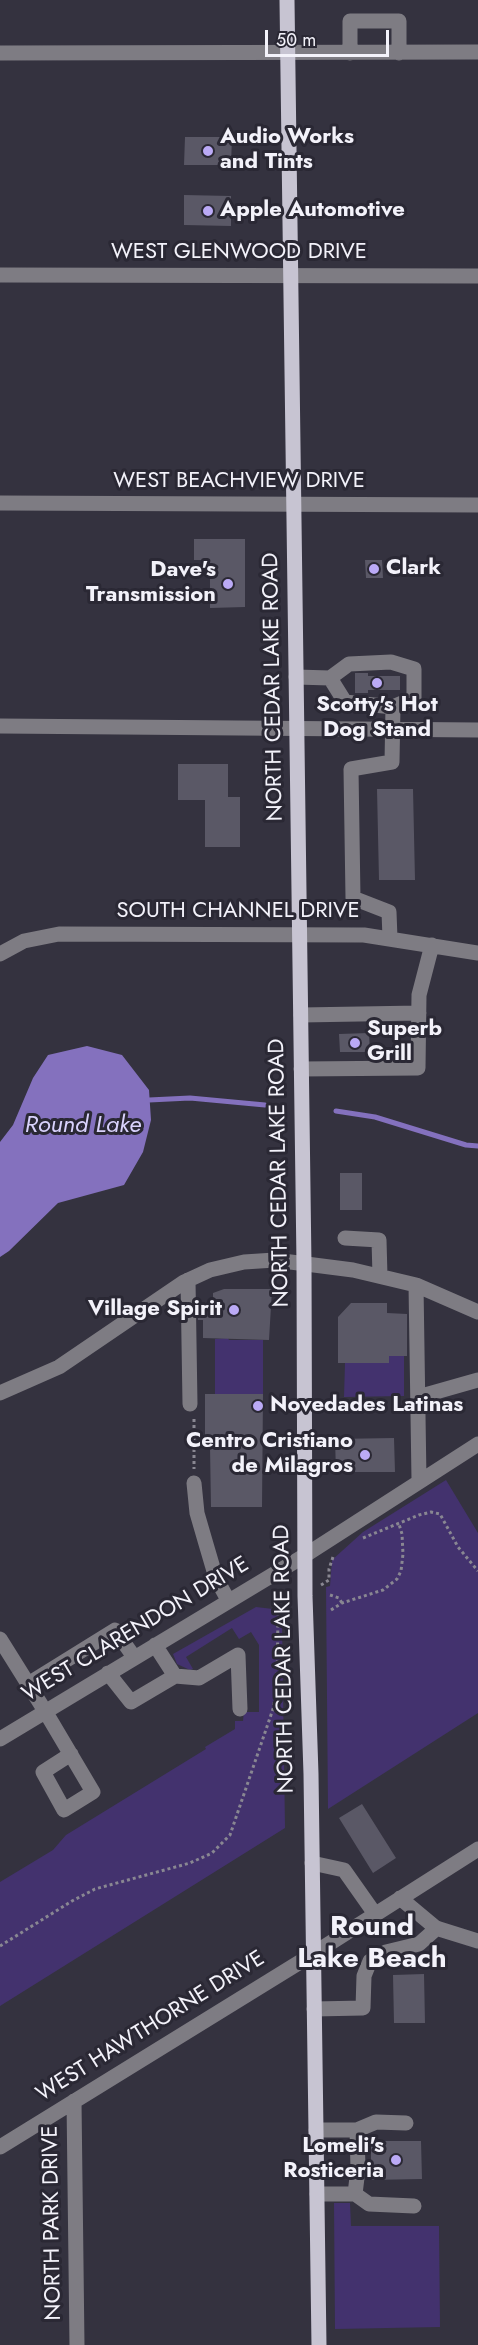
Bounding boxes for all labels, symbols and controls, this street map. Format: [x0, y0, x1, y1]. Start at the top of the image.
scale bar [268, 18, 392, 56]
text: 50 m [276, 27, 316, 53]
place label: Audio Works and Tints [220, 125, 354, 176]
marker: Audio Works and Tints [201, 144, 215, 158]
place label: Apple Automotive [220, 198, 405, 224]
marker: Apple Automotive [201, 204, 215, 218]
street label: WEST GLENWOOD DRIVE [111, 240, 367, 266]
street label: WEST BEACHVIEW DRIVE [113, 469, 365, 495]
street label: NORTH CEDAR LAKE ROAD [258, 552, 290, 822]
place label: Clark [386, 556, 441, 582]
place label: Dave's Transmission [86, 558, 216, 610]
marker: Clark [367, 562, 381, 576]
marker: Dave's Transmission [221, 577, 235, 591]
marker: Scotty's Hot Dog Stand [370, 676, 384, 690]
place label: Scotty's Hot Dog Stand [316, 693, 438, 744]
street label: SOUTH CHANNEL DRIVE [116, 899, 360, 925]
place label: Superb Grill [367, 1017, 442, 1068]
marker: Superb Grill [348, 1036, 362, 1050]
street label: NORTH CEDAR LAKE ROAD [264, 1038, 296, 1308]
water label: Round Lake [25, 1112, 141, 1140]
place label: Village Spirit [88, 1297, 222, 1323]
marker: Village Spirit [227, 1303, 241, 1317]
place label: Novedades Latinas [270, 1393, 463, 1419]
marker: Novedades Latinas [251, 1399, 265, 1413]
place label: Centro Cristiano de Milagros [186, 1429, 353, 1480]
marker: Centro Cristiano de Milagros [358, 1448, 372, 1462]
street label: NORTH CEDAR LAKE ROAD [269, 1524, 301, 1794]
street label: WEST CLARENDON DRIVE [18, 1552, 254, 1708]
district label: Round Lake Beach [297, 1911, 447, 1977]
street label: WEST HAWTHORNE DRIVE [32, 1946, 270, 2108]
street label: NORTH PARK DRIVE [38, 2125, 68, 2321]
place label: Lomeli's Rosticeria [283, 2134, 384, 2186]
marker: Lomeli's Rosticeria [389, 2153, 403, 2167]

